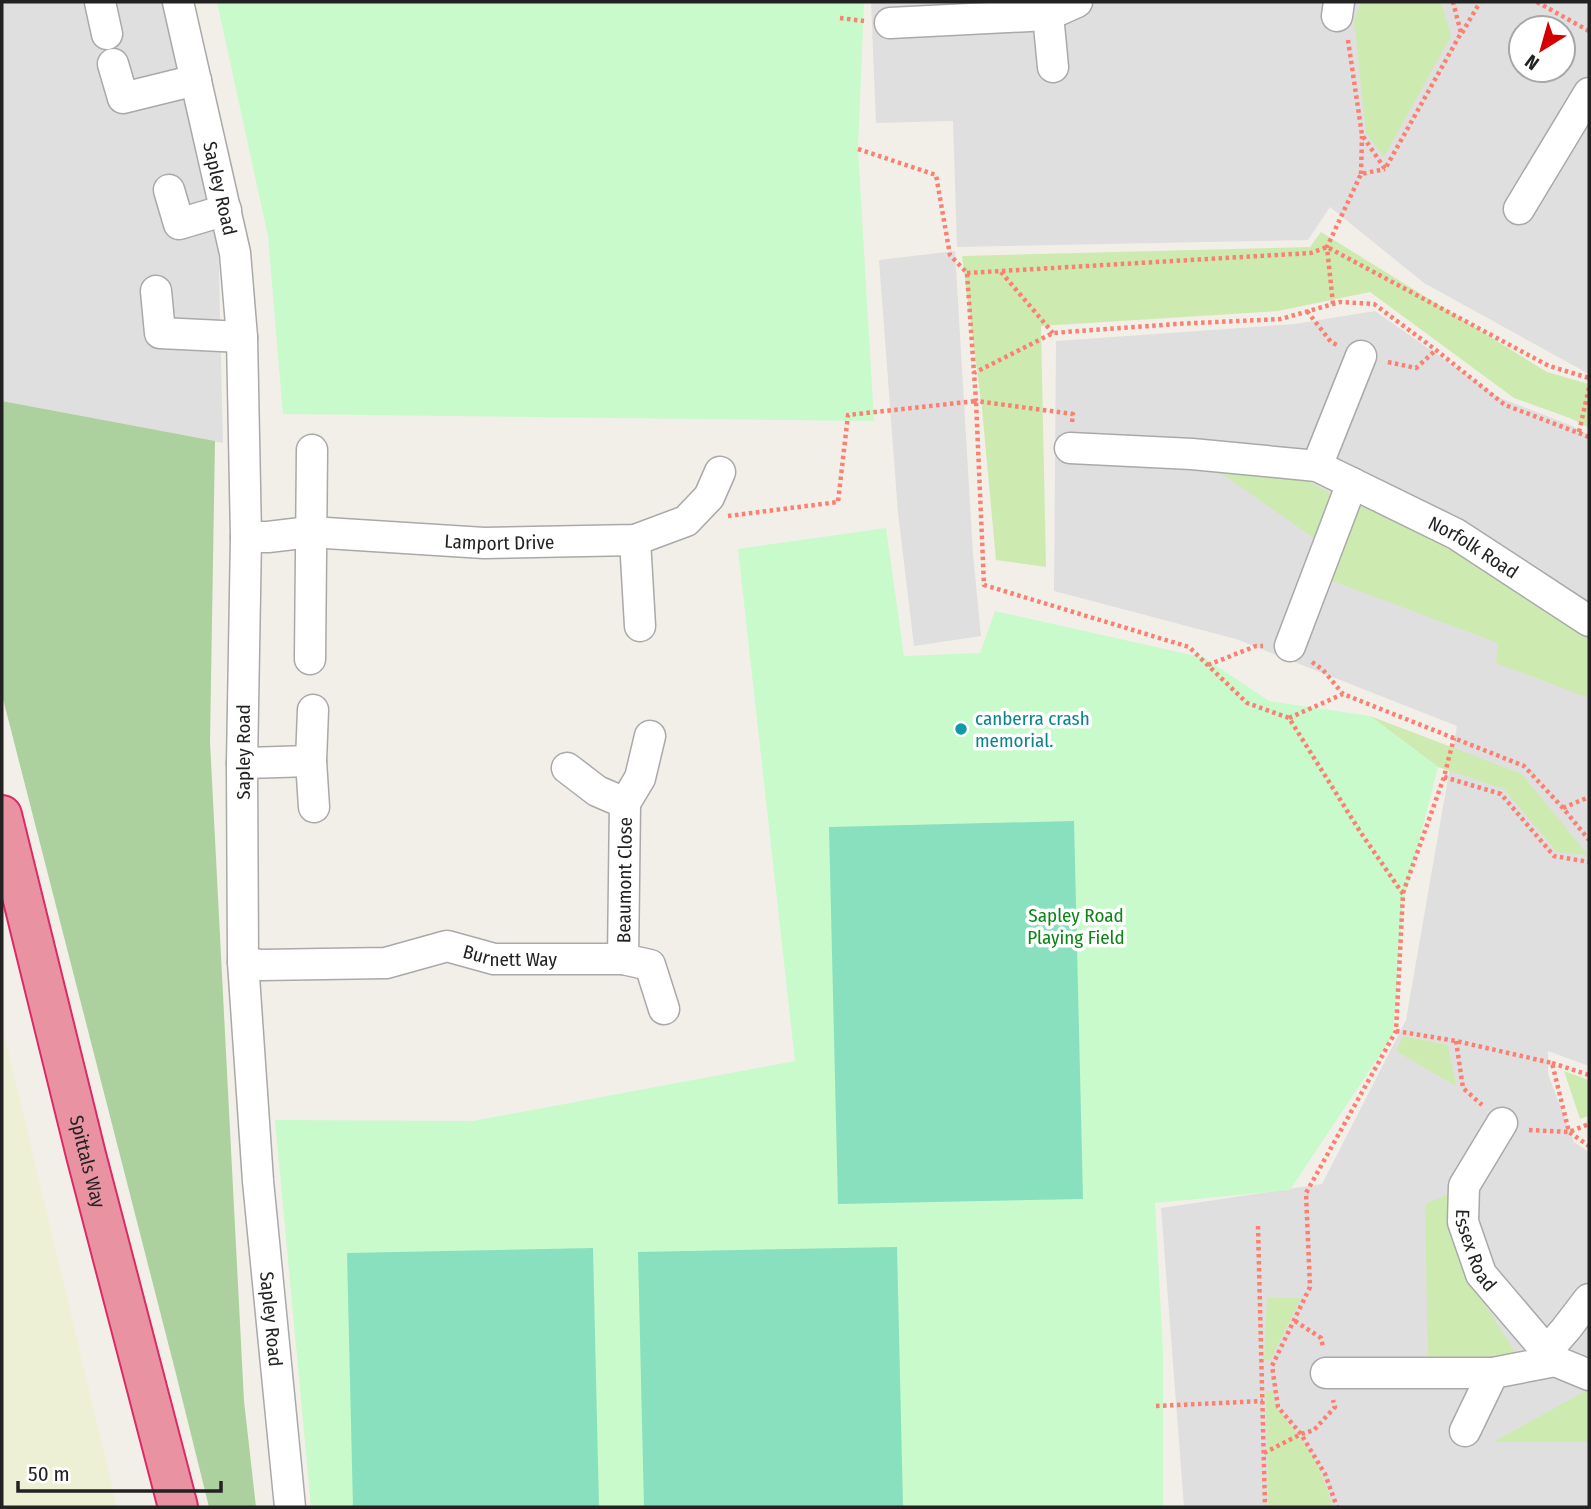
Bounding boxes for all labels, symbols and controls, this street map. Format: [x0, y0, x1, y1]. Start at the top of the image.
north arrow [1507, 14, 1577, 84]
text: N [1521, 50, 1544, 75]
street label: Sapley Road [199, 139, 242, 237]
street label: Norfolk Road [1425, 511, 1523, 583]
street label: Lamport Drive [444, 529, 555, 555]
street label: Sapley Road [232, 704, 255, 800]
place label: canberra crash memorial. [975, 707, 1090, 752]
marker: canberra crash memorial. [953, 721, 969, 737]
street label: Beaumont Close [612, 817, 636, 943]
park label: Sapley Road Playing Field [1027, 904, 1125, 949]
street label: Burnett Way [460, 939, 557, 971]
street label: Spittals Way [65, 1113, 111, 1211]
street label: Essex Road [1451, 1209, 1502, 1296]
street label: Sapley Road [255, 1270, 288, 1368]
scale bar [18, 1450, 220, 1494]
text: 50 m [28, 1461, 70, 1487]

